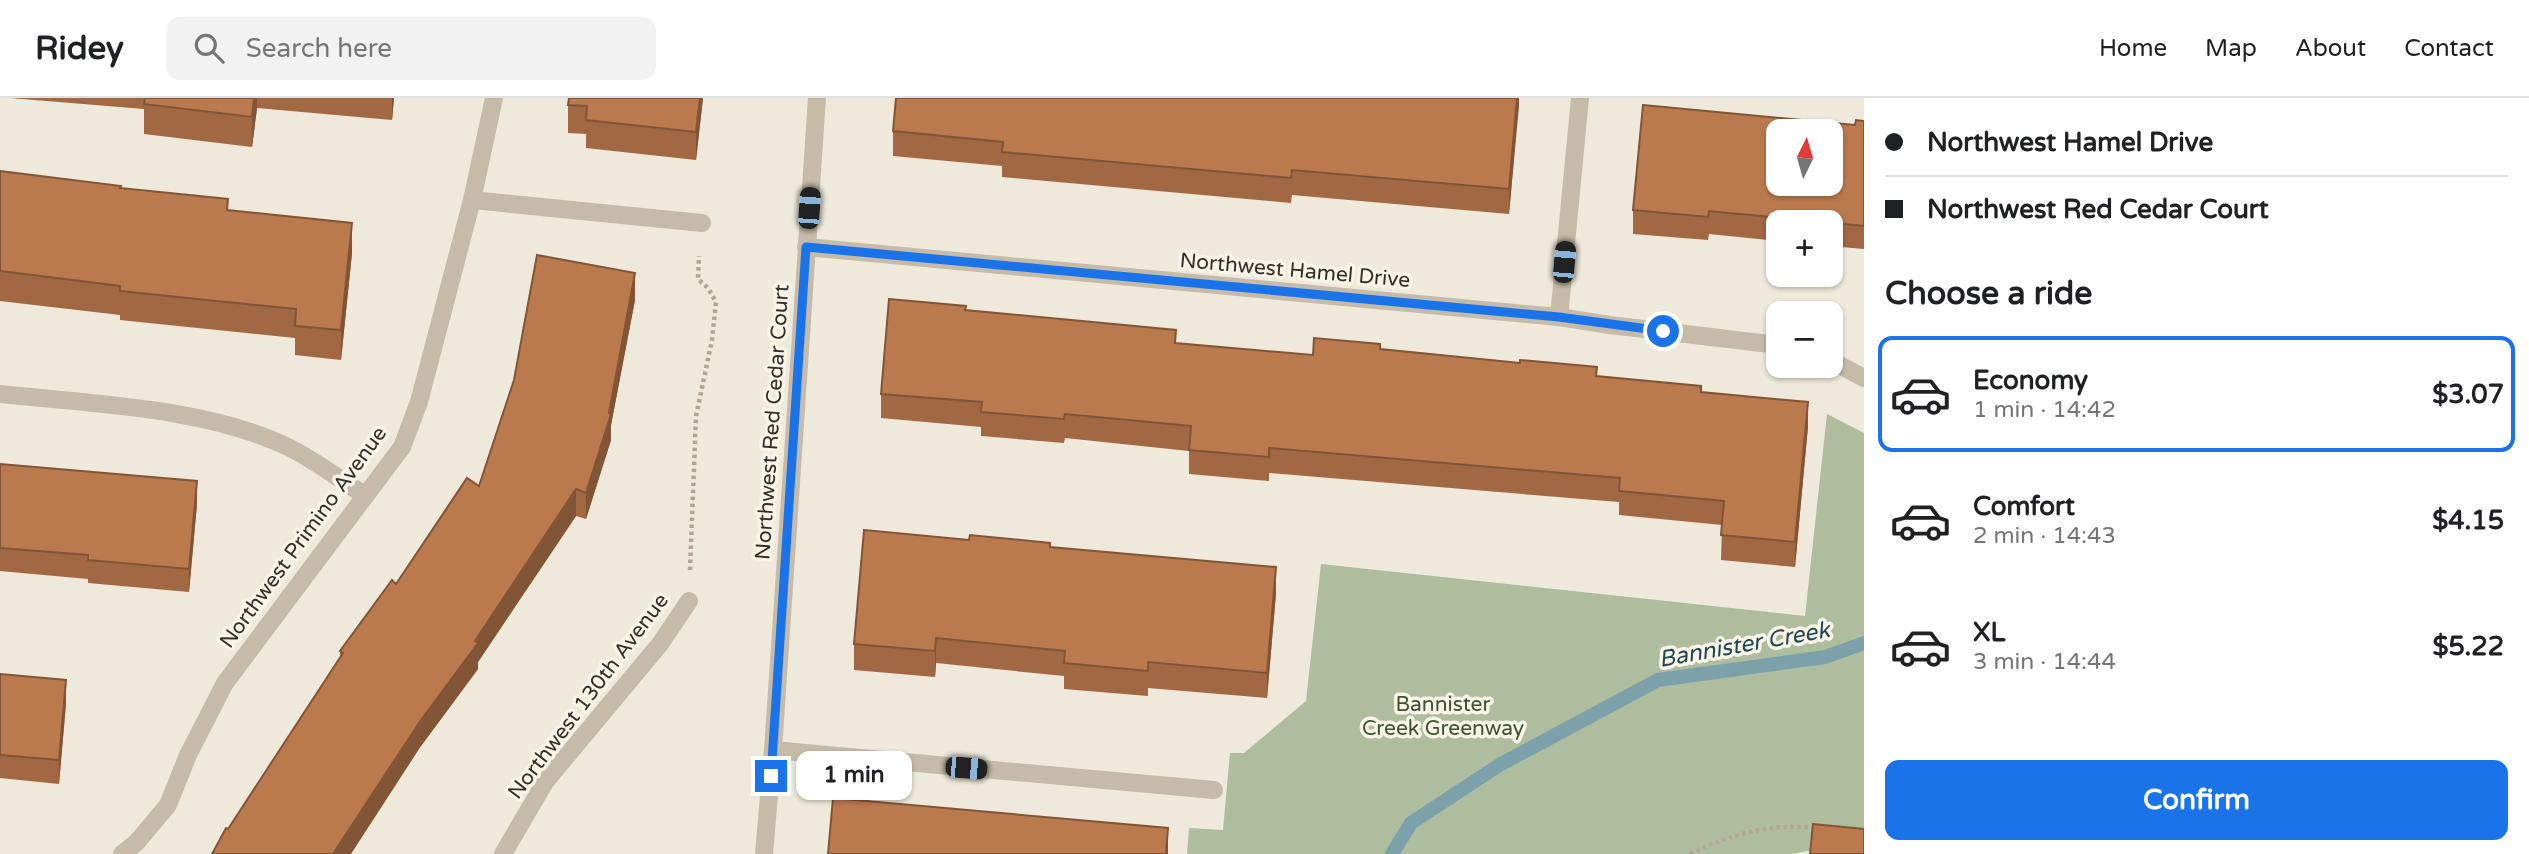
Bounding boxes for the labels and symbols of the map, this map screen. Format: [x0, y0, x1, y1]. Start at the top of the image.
north arrow [1766, 119, 1843, 196]
car [798, 186, 821, 230]
car [1552, 240, 1577, 284]
street label: Northwest Hamel Drive [1179, 248, 1411, 293]
street label: Northwest Red Cedar Court [750, 284, 795, 561]
route start [1647, 315, 1679, 347]
street label: Northwest Primino Avenue [215, 422, 392, 653]
street label: Northwest 130th Avenue [503, 589, 674, 804]
water label: Bannister Creek [1657, 616, 1833, 674]
park label: Bannister Creek Greenway [1362, 692, 1524, 741]
callout: 1 min [796, 752, 911, 800]
car [945, 756, 988, 780]
route end [755, 760, 787, 792]

